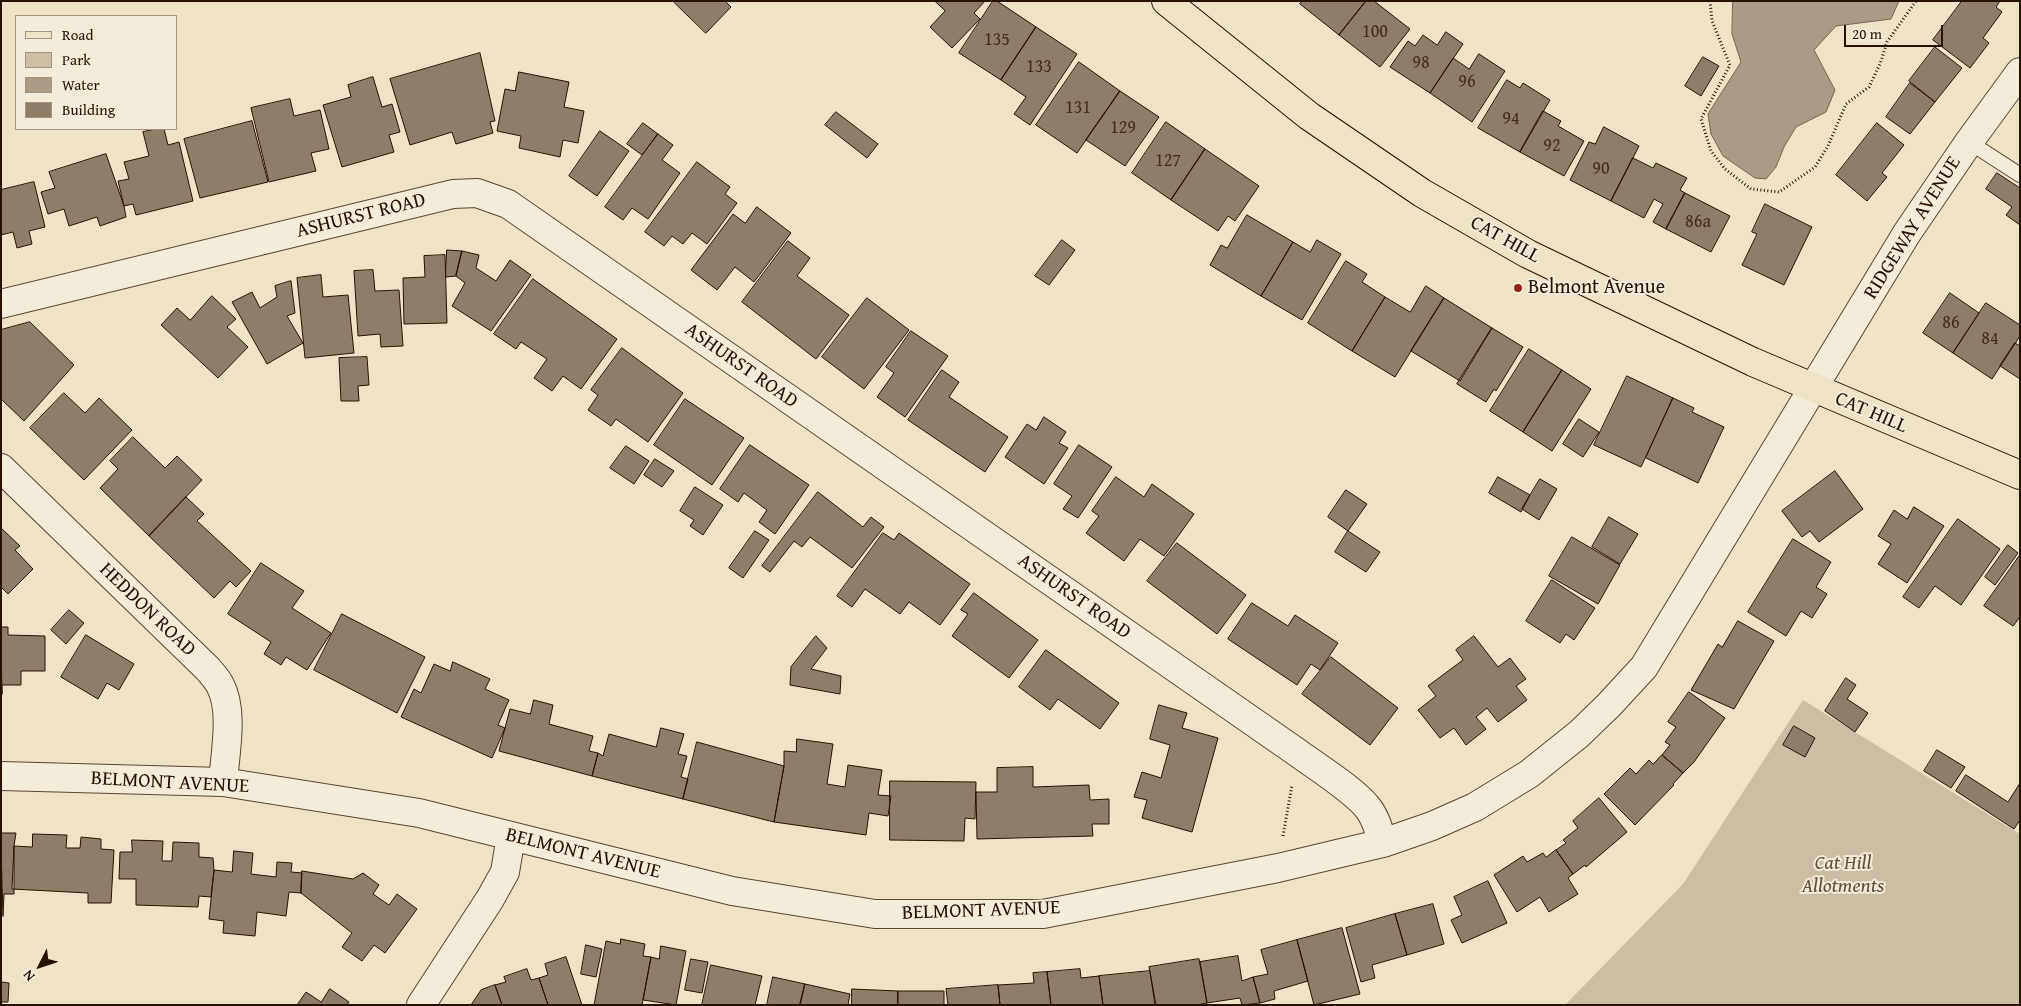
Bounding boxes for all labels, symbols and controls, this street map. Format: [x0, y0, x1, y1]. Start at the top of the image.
legend [15, 15, 178, 130]
scale bar [1846, 15, 1945, 47]
house number: 100 [1362, 21, 1388, 43]
text: 20 m [1852, 23, 1882, 44]
text: Road [62, 24, 93, 45]
house number: 135 [984, 29, 1010, 51]
text: Park [62, 49, 91, 70]
house number: 98 [1412, 52, 1430, 74]
house number: 133 [1026, 56, 1052, 78]
house number: 96 [1458, 71, 1476, 93]
text: Water [62, 74, 100, 95]
house number: 131 [1065, 97, 1091, 119]
text: Building [62, 99, 115, 120]
house number: 94 [1502, 108, 1520, 130]
house number: 129 [1110, 117, 1136, 139]
house number: 92 [1543, 135, 1561, 157]
house number: 127 [1155, 150, 1181, 172]
street label: RIDGEWAY AVENUE [1859, 152, 1967, 304]
house number: 90 [1592, 158, 1610, 180]
street label: ASHURST ROAD [294, 188, 428, 244]
street label: CAT HILL [1466, 211, 1544, 269]
house number: 86a [1685, 211, 1711, 233]
place label: Belmont Avenue [1528, 276, 1665, 300]
marker: Belmont Avenue [1512, 282, 1524, 294]
house number: 86 [1942, 312, 1960, 334]
street label: ASHURST ROAD [680, 318, 802, 414]
house number: 84 [1981, 328, 1999, 350]
street label: CAT HILL [1831, 387, 1911, 439]
street label: ASHURST ROAD [1013, 549, 1135, 645]
street label: HEDDON ROAD [94, 558, 200, 662]
street label: BELMONT AVENUE [90, 767, 250, 799]
street label: BELMONT AVENUE [503, 823, 663, 885]
park label: Cat Hill Allotments [1802, 852, 1884, 899]
street label: BELMONT AVENUE [901, 896, 1061, 926]
north arrow [15, 941, 65, 991]
text: N [18, 966, 39, 986]

